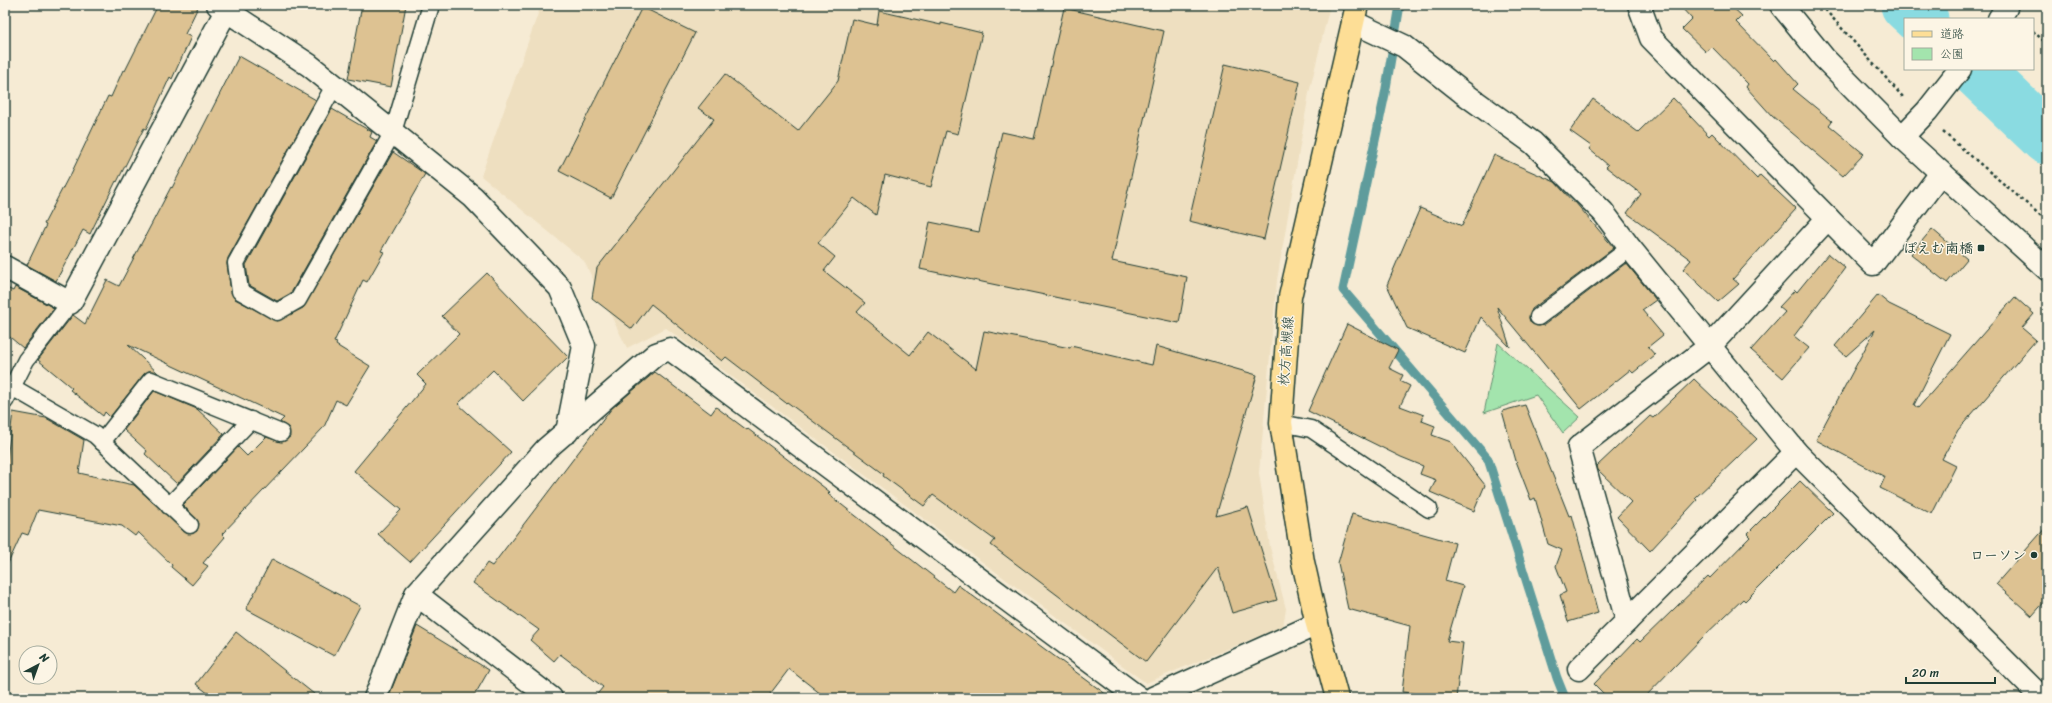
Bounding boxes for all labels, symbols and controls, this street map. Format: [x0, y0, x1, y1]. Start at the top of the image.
legend [1904, 18, 2034, 70]
text: 道路 [1940, 23, 1964, 45]
text: 公園 [1940, 43, 1964, 65]
place label: ぽえむ南橋 [1903, 236, 1973, 261]
marker: ぽえむ南橋 [1976, 243, 1986, 253]
street label: 枚方高槻線 [1271, 315, 1301, 387]
place label: ローソン [1970, 543, 2026, 568]
marker: ローソン [2029, 550, 2039, 560]
north arrow [18, 645, 58, 685]
text: N [34, 648, 54, 668]
scale bar [1906, 659, 1995, 685]
text: 20 m [1912, 662, 1939, 684]

